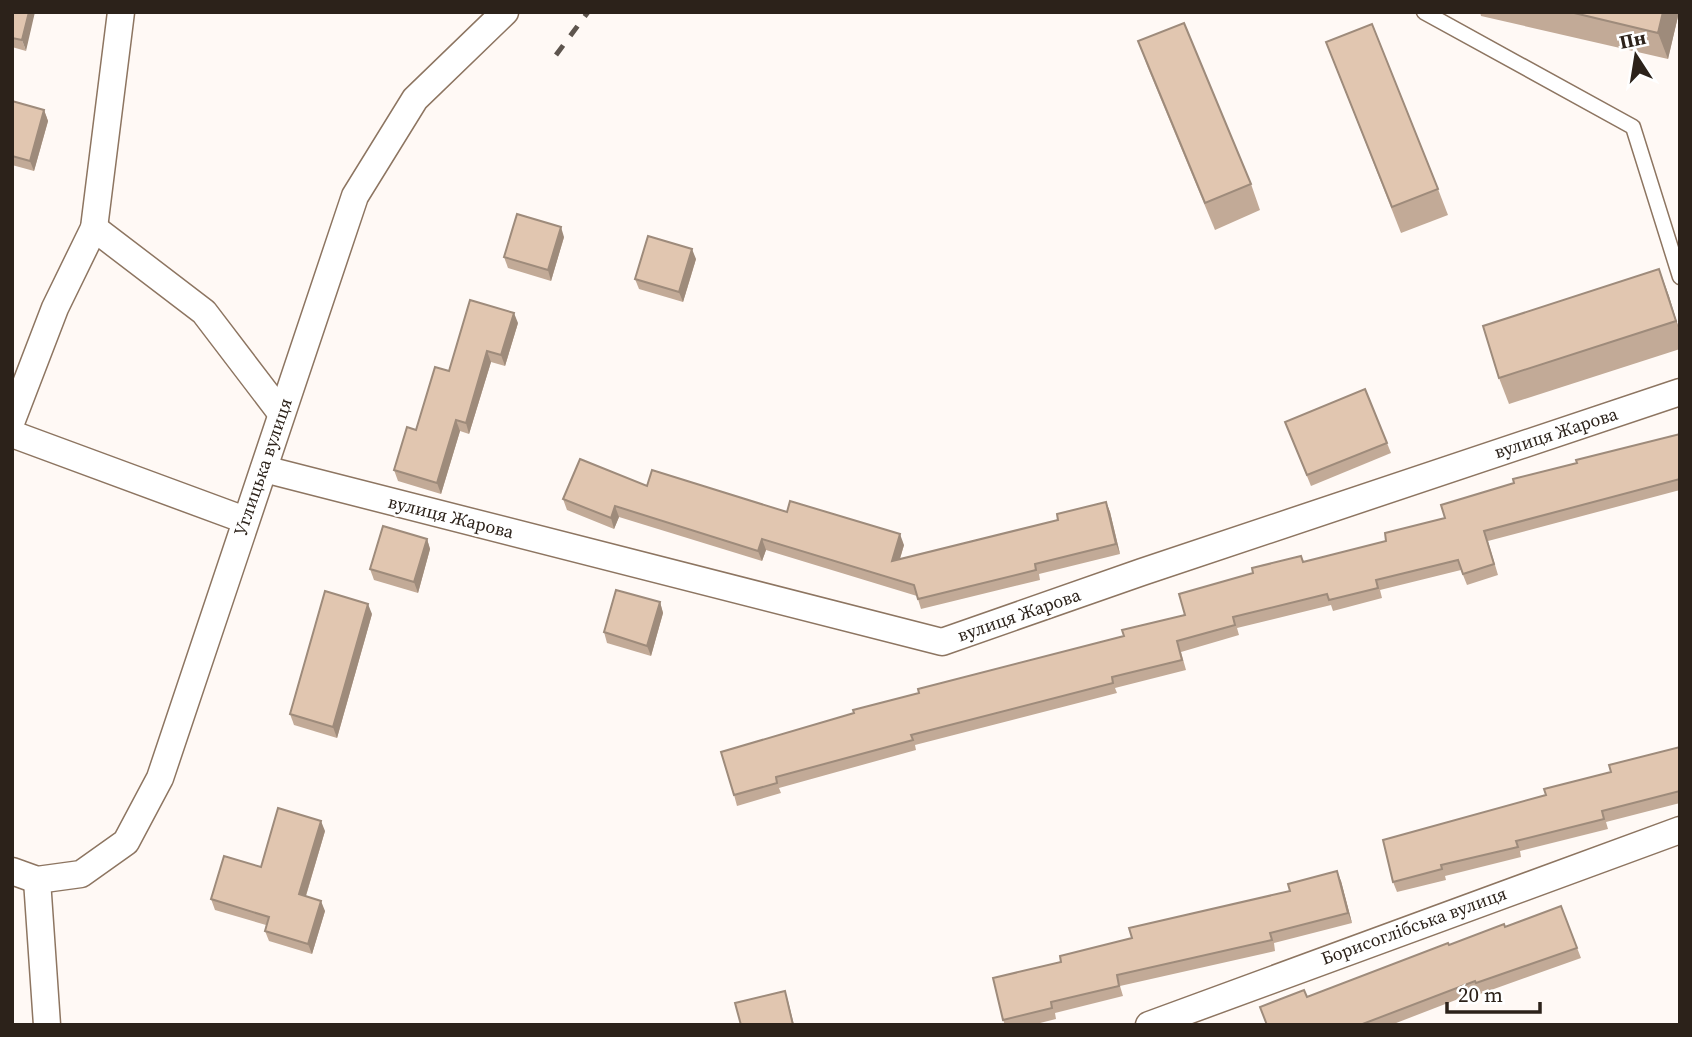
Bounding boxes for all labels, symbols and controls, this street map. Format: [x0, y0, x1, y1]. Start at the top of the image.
north arrow [1601, 21, 1671, 91]
text: Пн [1617, 24, 1648, 55]
street label: Углицька вулиця [227, 395, 298, 539]
street label: вулиця Жарова [1491, 400, 1622, 464]
street label: вулиця Жарова [386, 489, 517, 544]
street label: вулиця Жарова [954, 581, 1085, 647]
street label: Борисоглібська вулиця [1318, 880, 1510, 971]
scale bar [1447, 970, 1540, 1014]
text: 20 m [1458, 980, 1503, 1009]

